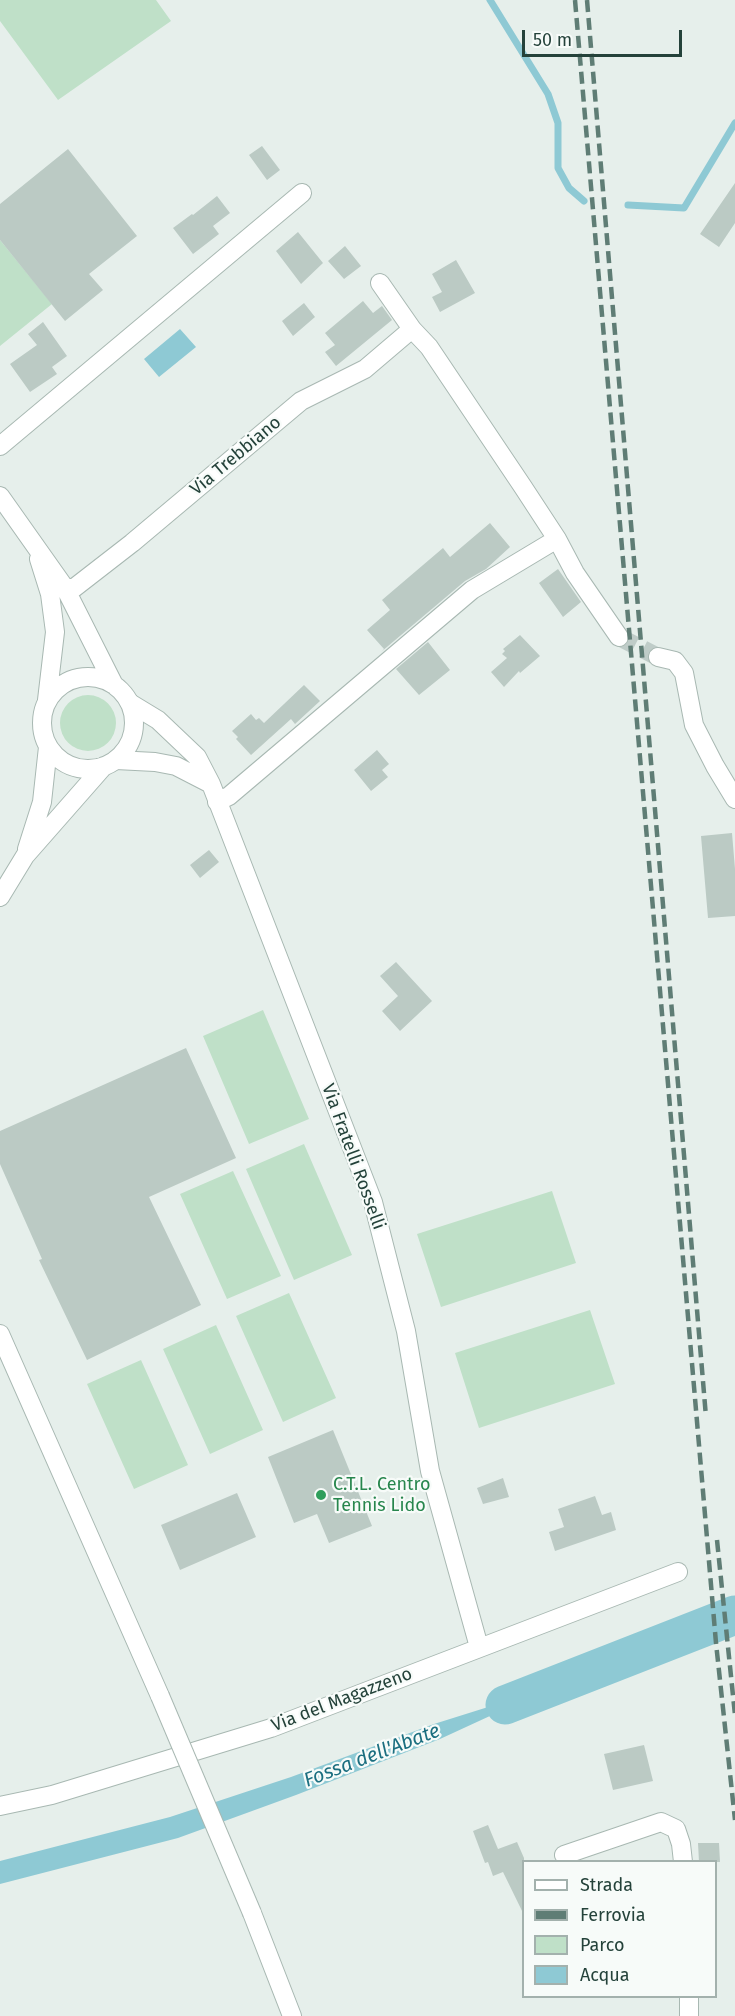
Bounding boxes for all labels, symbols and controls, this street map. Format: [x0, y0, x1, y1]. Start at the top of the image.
scale bar [525, 18, 686, 56]
text: 50 m [533, 29, 572, 51]
street label: Via Trebbiano [186, 412, 286, 500]
street label: Via Fratelli Rosselli [317, 1081, 389, 1233]
place label: C.T.L. Centro Tennis Lido [333, 1474, 430, 1516]
marker: C.T.L. Centro Tennis Lido [314, 1488, 328, 1502]
street label: Via del Magazzeno [269, 1663, 415, 1737]
water label: Fossa dell'Abate [301, 1719, 443, 1793]
legend [522, 1860, 717, 1998]
text: Strada [580, 1874, 633, 1896]
text: Ferrovia [580, 1904, 646, 1926]
text: Parco [580, 1934, 624, 1956]
text: Acqua [580, 1964, 630, 1986]

